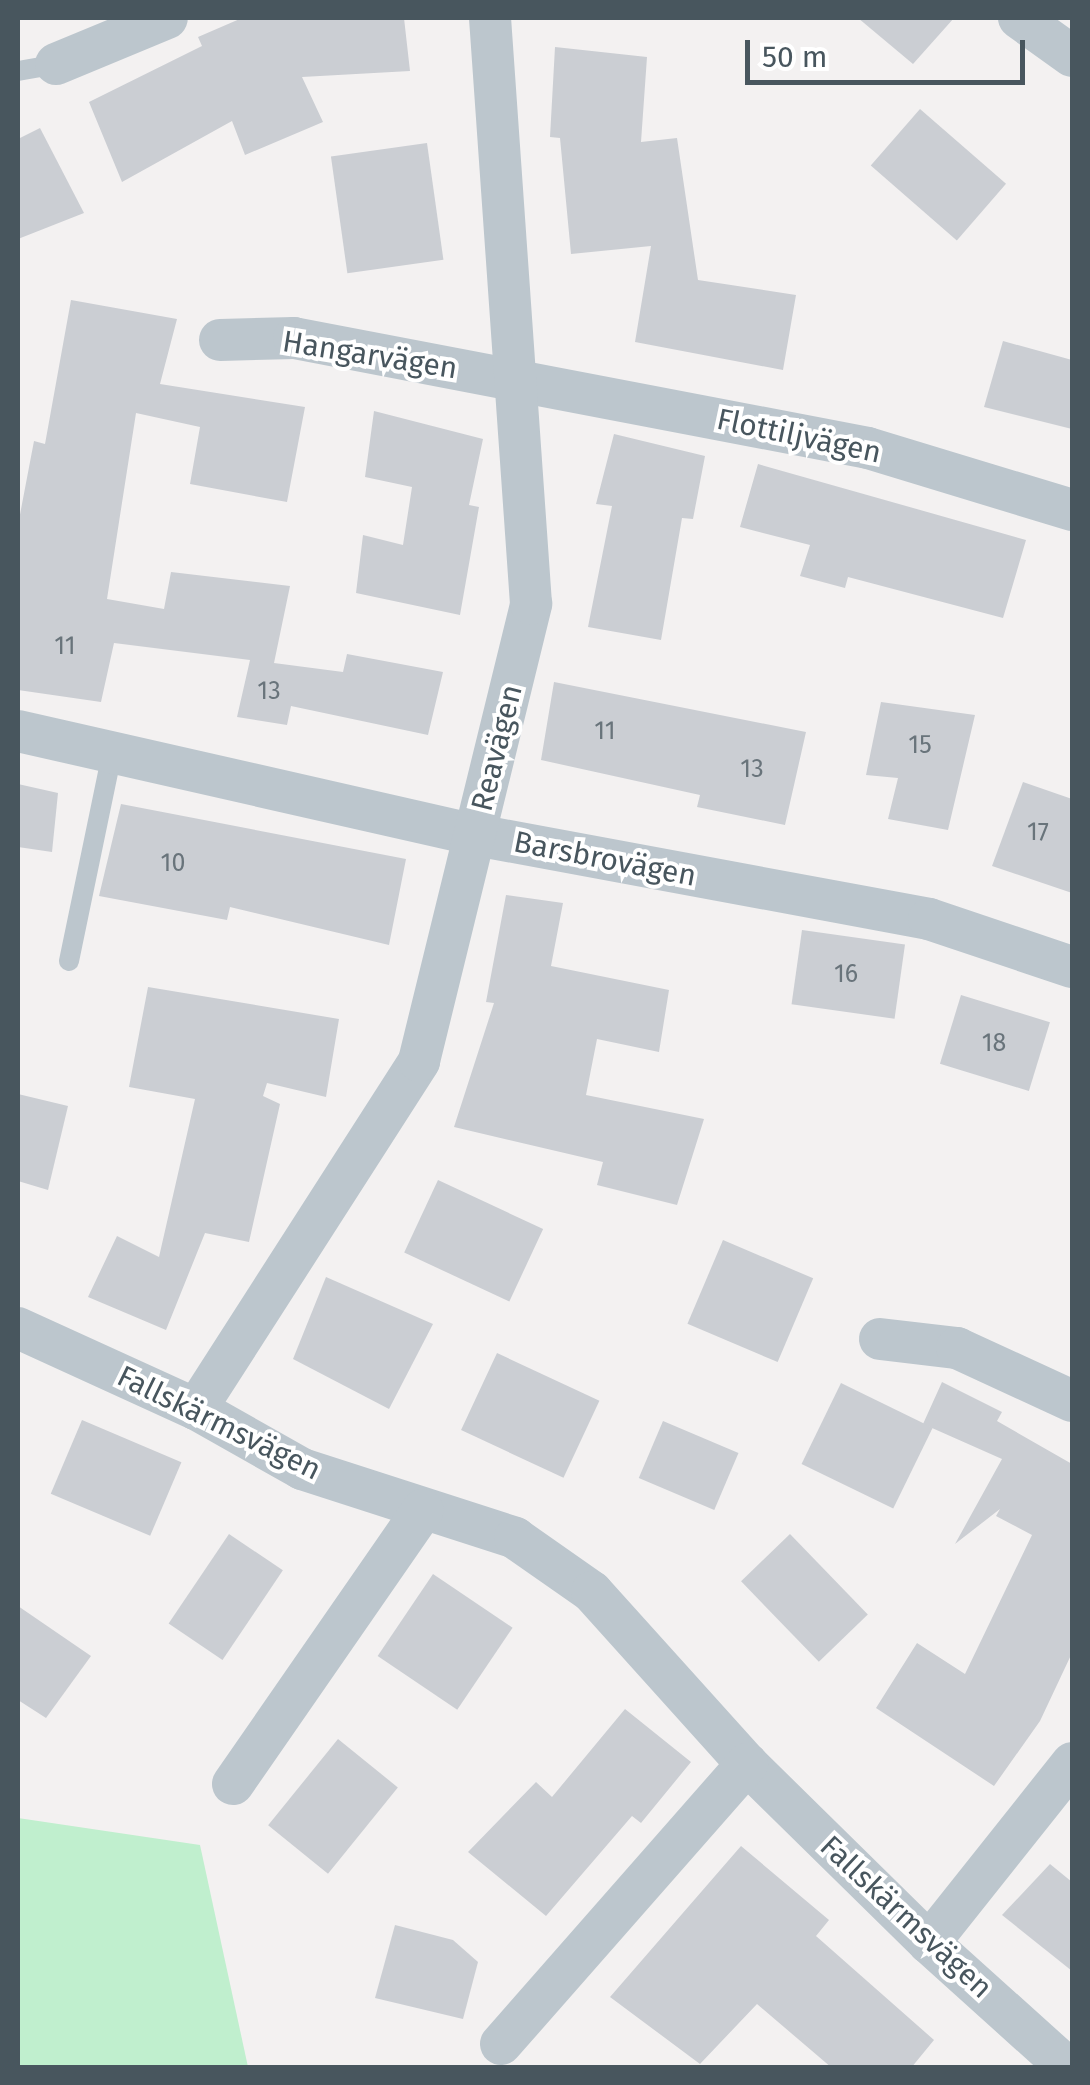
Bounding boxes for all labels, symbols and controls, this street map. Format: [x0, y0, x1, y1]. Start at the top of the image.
scale bar [750, 20, 1030, 82]
text: 50 m [762, 39, 827, 75]
street label: Hangarvägen [280, 323, 460, 387]
street label: Flottiljvägen [713, 401, 885, 471]
house number: 11 [54, 631, 76, 661]
house number: 13 [257, 676, 281, 706]
street label: Reavägen [464, 681, 530, 815]
house number: 11 [594, 716, 616, 746]
house number: 15 [908, 730, 932, 760]
house number: 13 [740, 754, 764, 784]
house number: 17 [1027, 817, 1049, 847]
street label: Barsbrovägen [511, 824, 699, 894]
house number: 10 [161, 848, 185, 878]
house number: 16 [834, 959, 858, 989]
house number: 18 [982, 1028, 1006, 1058]
street label: Fallskärmsvägen [111, 1358, 327, 1488]
street label: Fallskärmsvägen [813, 1828, 999, 2006]

